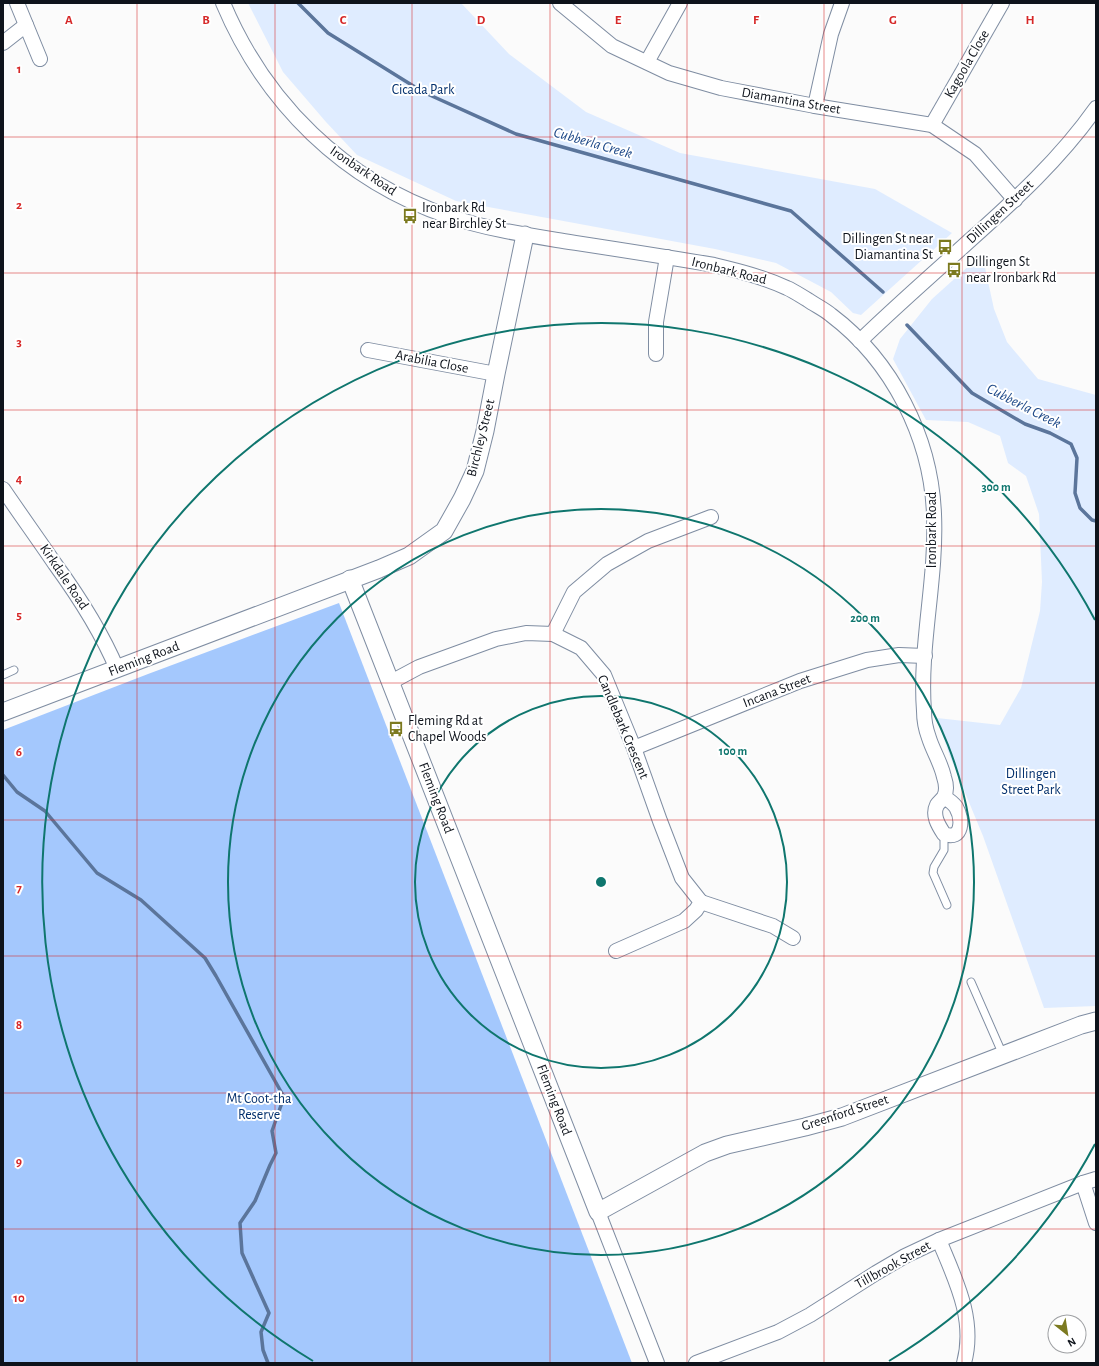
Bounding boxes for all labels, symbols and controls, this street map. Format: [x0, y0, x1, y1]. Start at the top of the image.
text: A [65, 14, 73, 27]
text: B [202, 14, 210, 27]
text: C [340, 14, 347, 27]
text: D [477, 14, 486, 27]
text: E [615, 14, 622, 27]
text: F [753, 14, 760, 27]
text: G [889, 14, 897, 27]
text: H [1025, 14, 1035, 27]
street label: Kagoola Close [942, 28, 992, 100]
text: 1 [17, 63, 21, 76]
park label: Cicada Park [392, 83, 455, 97]
street label: Diamantina Street [740, 85, 842, 117]
water label: Cubberla Creek [552, 125, 634, 161]
street label: Ironbark Road [327, 144, 399, 198]
street label: Dillingen Street [964, 177, 1037, 246]
text: 2 [16, 199, 22, 212]
place label: Ironbark Rd near Birchley St [422, 201, 507, 231]
bus stop icon: Ironbark Rd near Birchley St [401, 207, 419, 225]
place label: Dillingen St near Diamantina St [842, 232, 934, 262]
bus stop icon: Dillingen St near Diamantina St [936, 238, 954, 256]
street label: Ironbark Road [690, 255, 768, 287]
place label: Dillingen St near Ironbark Rd [966, 255, 1056, 285]
bus stop icon: Dillingen St near Ironbark Rd [945, 261, 963, 279]
text: 3 [16, 336, 22, 349]
street label: Arabilia Close [394, 348, 470, 376]
water label: Cubberla Creek [985, 381, 1064, 431]
street label: Birchley Street [465, 397, 498, 478]
text: 4 [16, 473, 23, 486]
text: 300 m [981, 481, 1011, 493]
street label: Ironbark Road [925, 492, 939, 568]
street label: Kirkdale Road [37, 542, 91, 612]
text: 5 [16, 609, 22, 622]
text: 200 m [850, 612, 880, 624]
street label: Fleming Road [107, 639, 181, 679]
street label: Incana Street [741, 671, 813, 710]
street label: Candlebark Crescent [595, 673, 651, 782]
place label: Fleming Rd at Chapel Woods [408, 714, 486, 744]
bus stop icon: Fleming Rd at Chapel Woods [387, 720, 405, 738]
text: 100 m [719, 745, 747, 757]
text: 6 [16, 746, 22, 759]
street label: Fleming Road [416, 761, 456, 835]
park label: Dillingen Street Park [1001, 767, 1061, 797]
centre of rings [594, 875, 608, 889]
text: 7 [16, 882, 22, 895]
text: 8 [16, 1019, 22, 1032]
street label: Fleming Road [534, 1063, 574, 1137]
park label: Mt Coot-tha Reserve [226, 1092, 292, 1122]
street label: Greenford Street [800, 1092, 891, 1134]
text: 9 [16, 1156, 22, 1169]
street label: Tillbrook Street [853, 1238, 934, 1292]
text: 10 [13, 1292, 25, 1305]
north arrow [1047, 1314, 1087, 1354]
text: N [1066, 1336, 1078, 1349]

